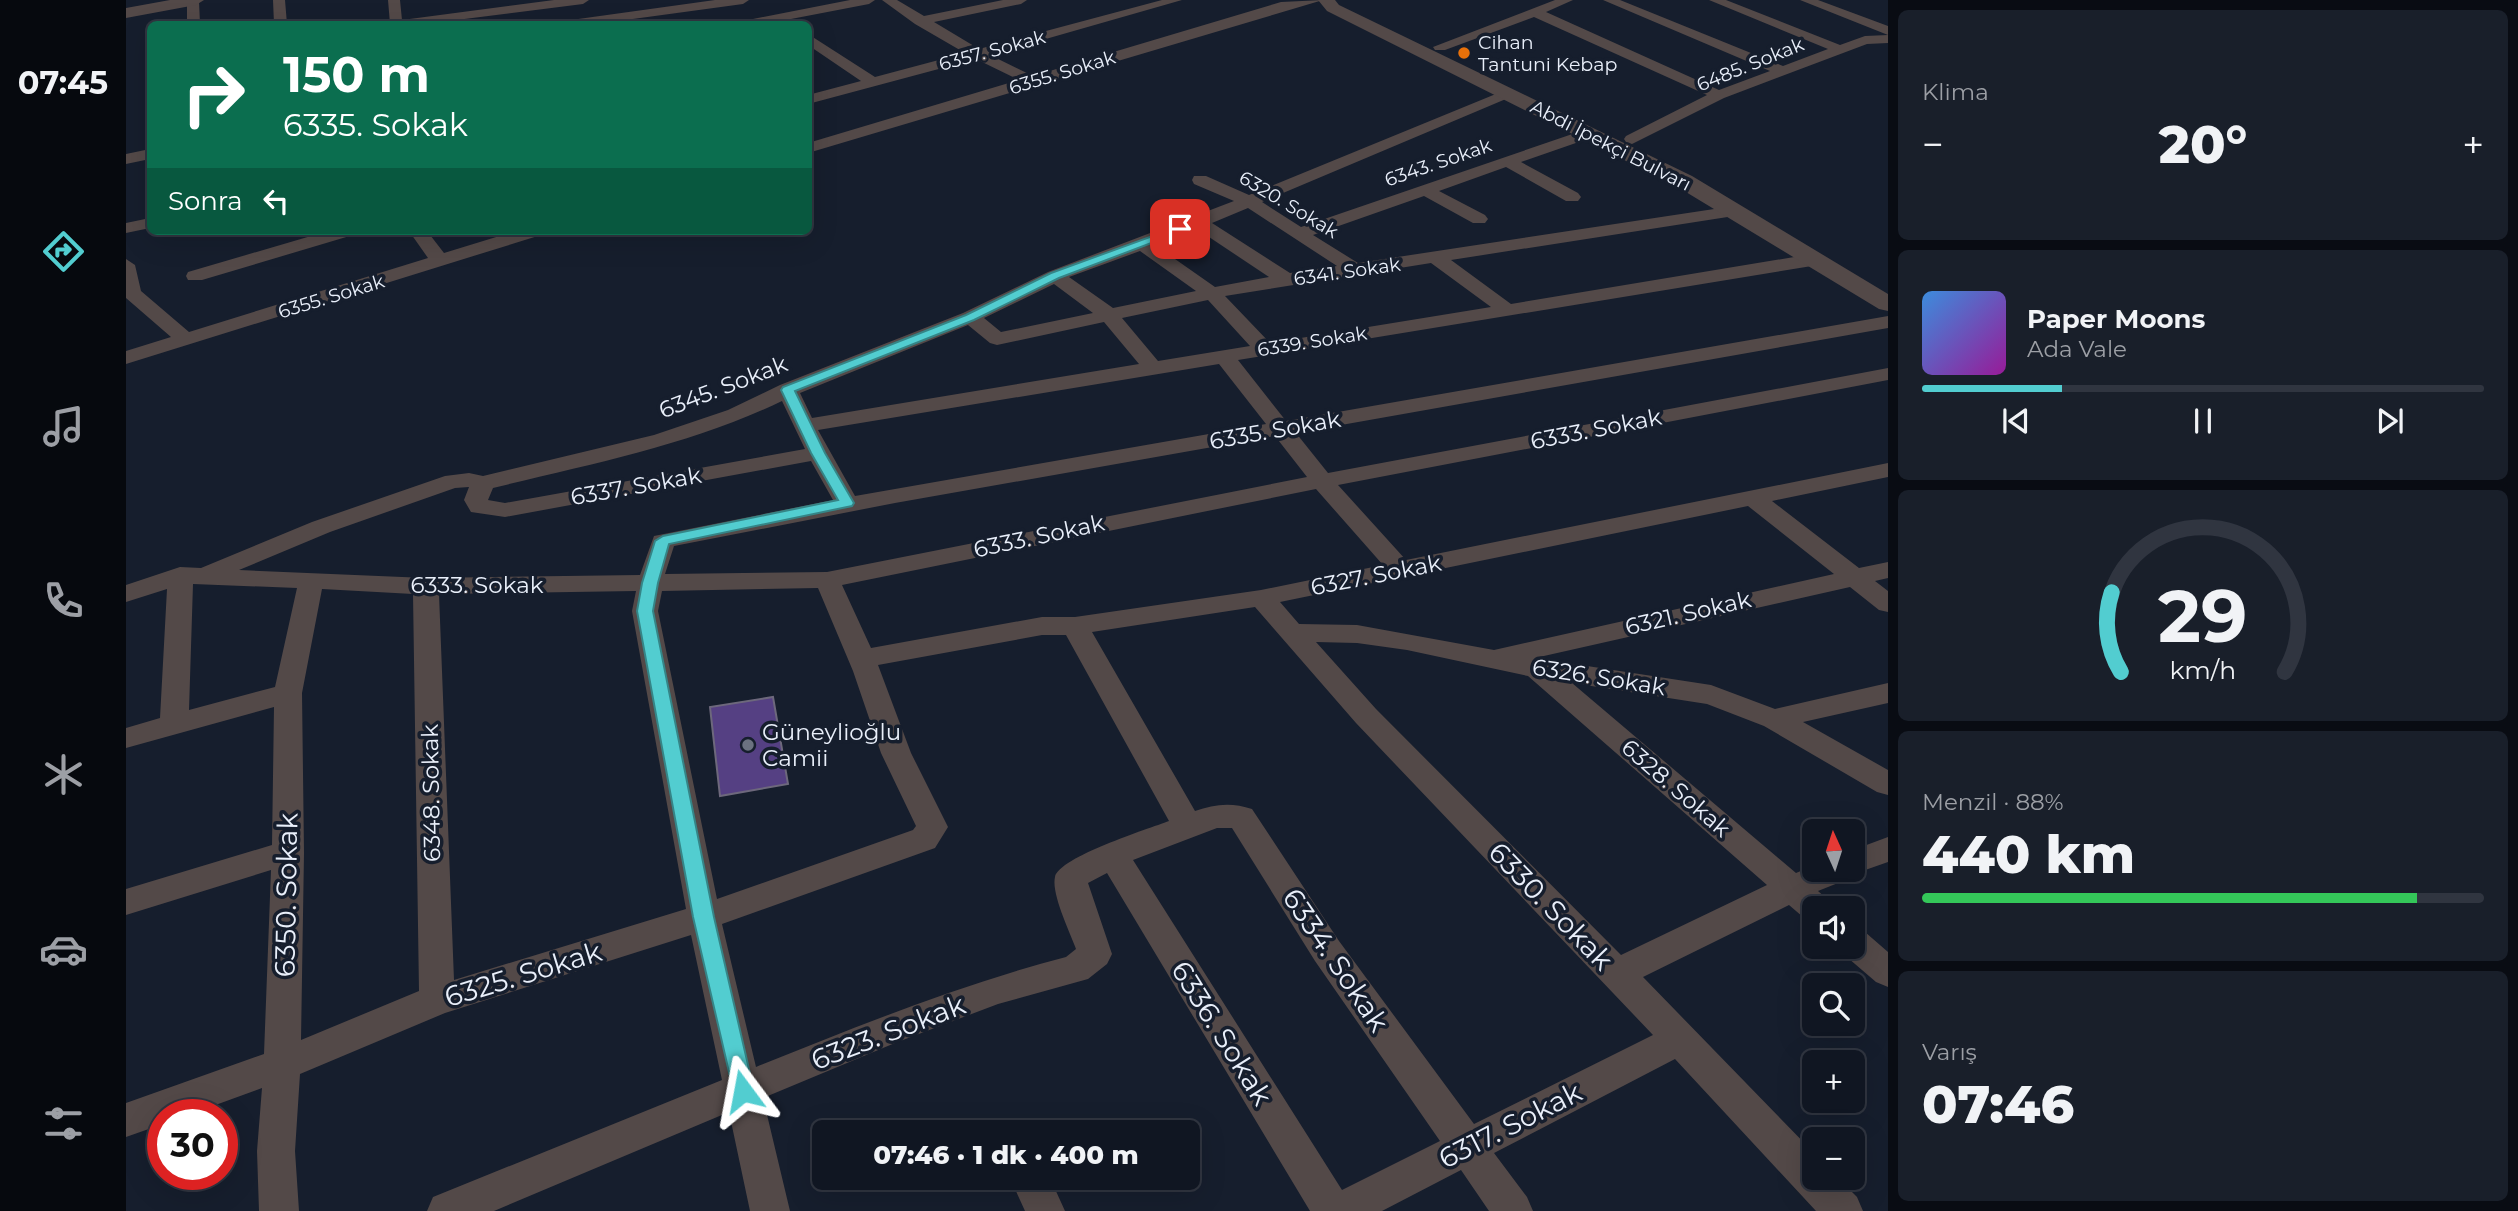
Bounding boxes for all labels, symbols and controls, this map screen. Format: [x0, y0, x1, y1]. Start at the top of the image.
street label: 6357. Sokak [936, 25, 1048, 76]
place label: Cihan Tantuni Kebap [1478, 31, 1617, 76]
street label: 6485. Sokak [1693, 32, 1808, 96]
text: 150 m [283, 45, 430, 104]
street label: 6355. Sokak [1006, 45, 1119, 100]
marker: Cihan Tantuni Kebap [1456, 45, 1472, 61]
icon: right [168, 49, 259, 140]
text: 07:45 [18, 63, 108, 102]
text: Klima [1922, 78, 1989, 106]
street label: Abdi İpekçi Bulvarı [1527, 95, 1695, 196]
text: 6335. Sokak [283, 105, 468, 144]
text: 20° [2159, 113, 2247, 176]
text: − [1922, 121, 1944, 168]
text: + [2462, 121, 2484, 168]
street label: 6343. Sokak [1382, 133, 1495, 192]
street label: 6320. Sokak [1235, 166, 1343, 243]
icon: left [257, 182, 295, 220]
text: Sonra [168, 185, 243, 217]
pin [1150, 199, 1210, 259]
icon: arrive [1161, 210, 1199, 248]
icon: directions [39, 227, 88, 276]
street label: 6341. Sokak [1292, 253, 1403, 290]
street label: 6355. Sokak [275, 269, 388, 324]
text: Paper Moons [2027, 303, 2205, 335]
street label: 6339. Sokak [1256, 321, 1369, 362]
text: Ada Vale [2027, 335, 2127, 363]
street label: 6345. Sokak [655, 350, 791, 424]
icon: music [39, 402, 88, 451]
icon: previous [1997, 402, 2035, 440]
icon: pause [2184, 402, 2222, 440]
icon: next [2371, 402, 2409, 440]
street label: 6333. Sokak [1528, 403, 1664, 455]
street label: 6335. Sokak [1207, 405, 1343, 455]
street label: 6337. Sokak [568, 461, 704, 511]
street label: 6333. Sokak [971, 508, 1107, 564]
street label: 6327. Sokak [1308, 549, 1444, 601]
street label: 6333. Sokak [410, 571, 544, 599]
text: 29 [2158, 572, 2248, 660]
icon: phone [39, 576, 88, 625]
street label: 6321. Sokak [1622, 585, 1754, 641]
street label: 6326. Sokak [1530, 653, 1668, 701]
text: km/h [2170, 654, 2236, 684]
place label: Güneylioğlu Camii [762, 718, 901, 772]
street label: 6348. Sokak [416, 724, 446, 862]
street label: 6328. Sokak [1616, 733, 1736, 843]
marker: Güneylioğlu Camii [740, 737, 756, 753]
icon: climate [39, 750, 88, 799]
text: Menzil · 88% [1922, 788, 2064, 816]
street label: 6350. Sokak [268, 812, 304, 977]
north arrow [1802, 819, 1866, 882]
map controls [1802, 819, 1865, 1190]
text: 440 km [1922, 823, 2135, 886]
street label: 6330. Sokak [1482, 835, 1621, 977]
street label: 6334. Sokak [1276, 882, 1396, 1038]
button: sound [1802, 896, 1865, 959]
icon: car [39, 925, 88, 974]
street label: 6325. Sokak [440, 934, 606, 1014]
street label: 6336. Sokak [1164, 955, 1280, 1112]
button: search [1802, 973, 1865, 1036]
street label: 6323. Sokak [806, 987, 970, 1077]
text: Varış [1922, 1038, 1977, 1066]
button: + [1802, 1050, 1865, 1113]
position arrow [706, 1054, 780, 1128]
text: 07:46 [1922, 1073, 2074, 1136]
street label: 6317. Sokak [1433, 1074, 1587, 1176]
icon: filters [39, 1099, 88, 1148]
speed limit sign: 30 [147, 1099, 238, 1190]
button: − [1802, 1127, 1865, 1190]
text: 07:46 · 1 dk · 400 m [873, 1139, 1139, 1171]

